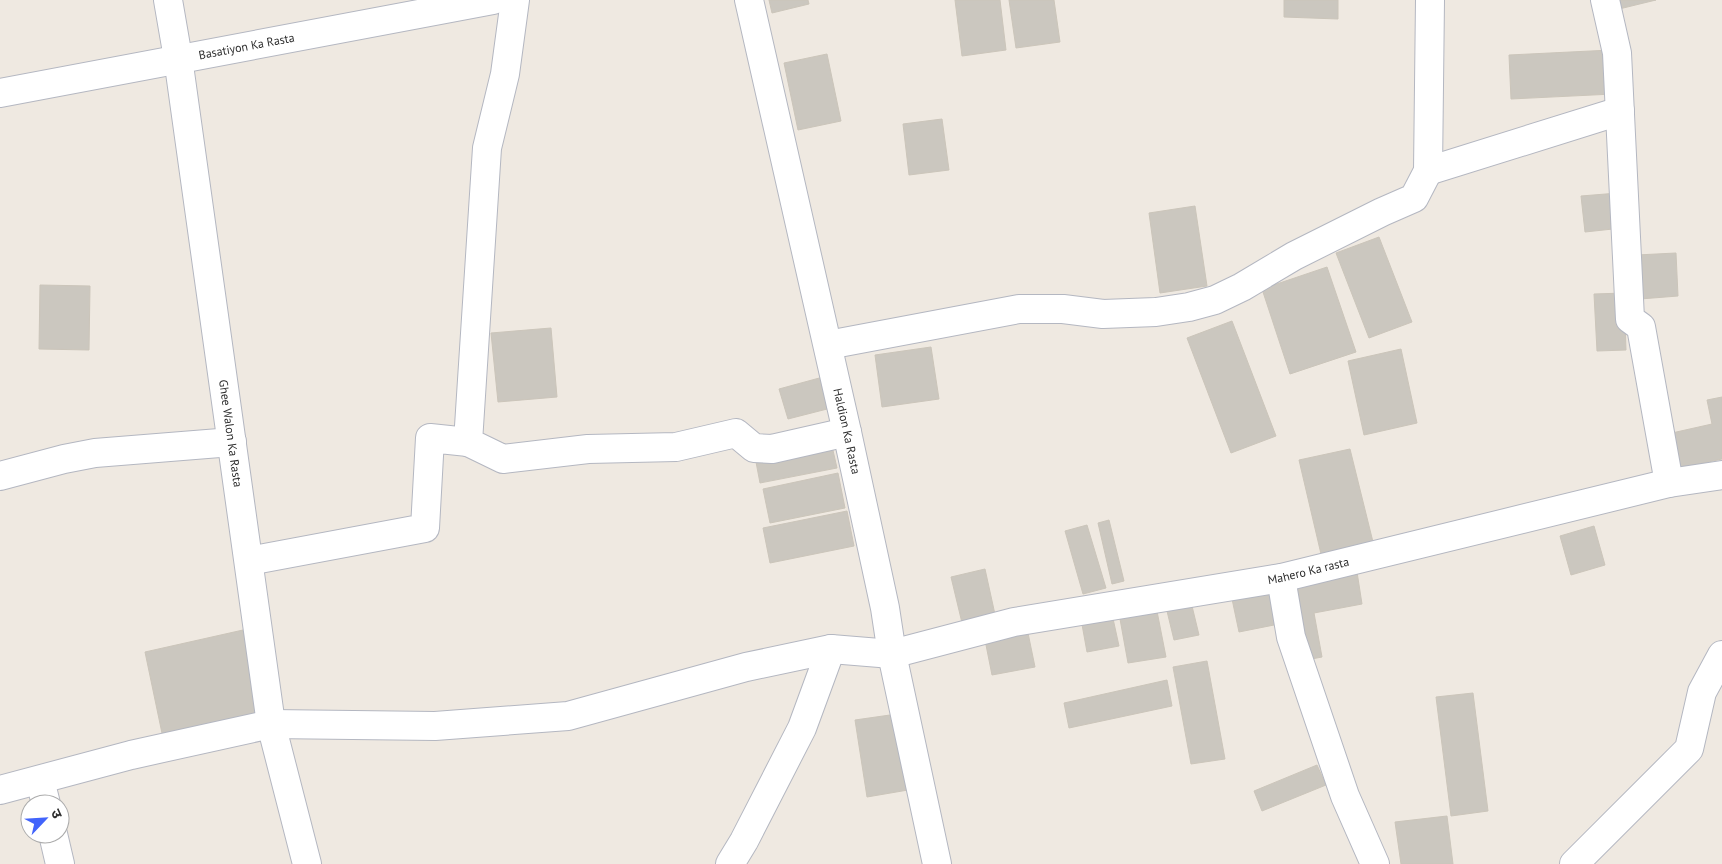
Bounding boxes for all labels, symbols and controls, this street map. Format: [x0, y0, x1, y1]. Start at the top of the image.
street label: Basatiyon Ka Rasta [197, 30, 296, 62]
street label: Ghee Walon Ka Rasta [216, 379, 246, 488]
street label: Haldion Ka Rasta [830, 387, 864, 475]
street label: Mahero Ka rasta [1266, 554, 1350, 587]
north arrow [20, 794, 70, 844]
text: उ [47, 806, 67, 822]

